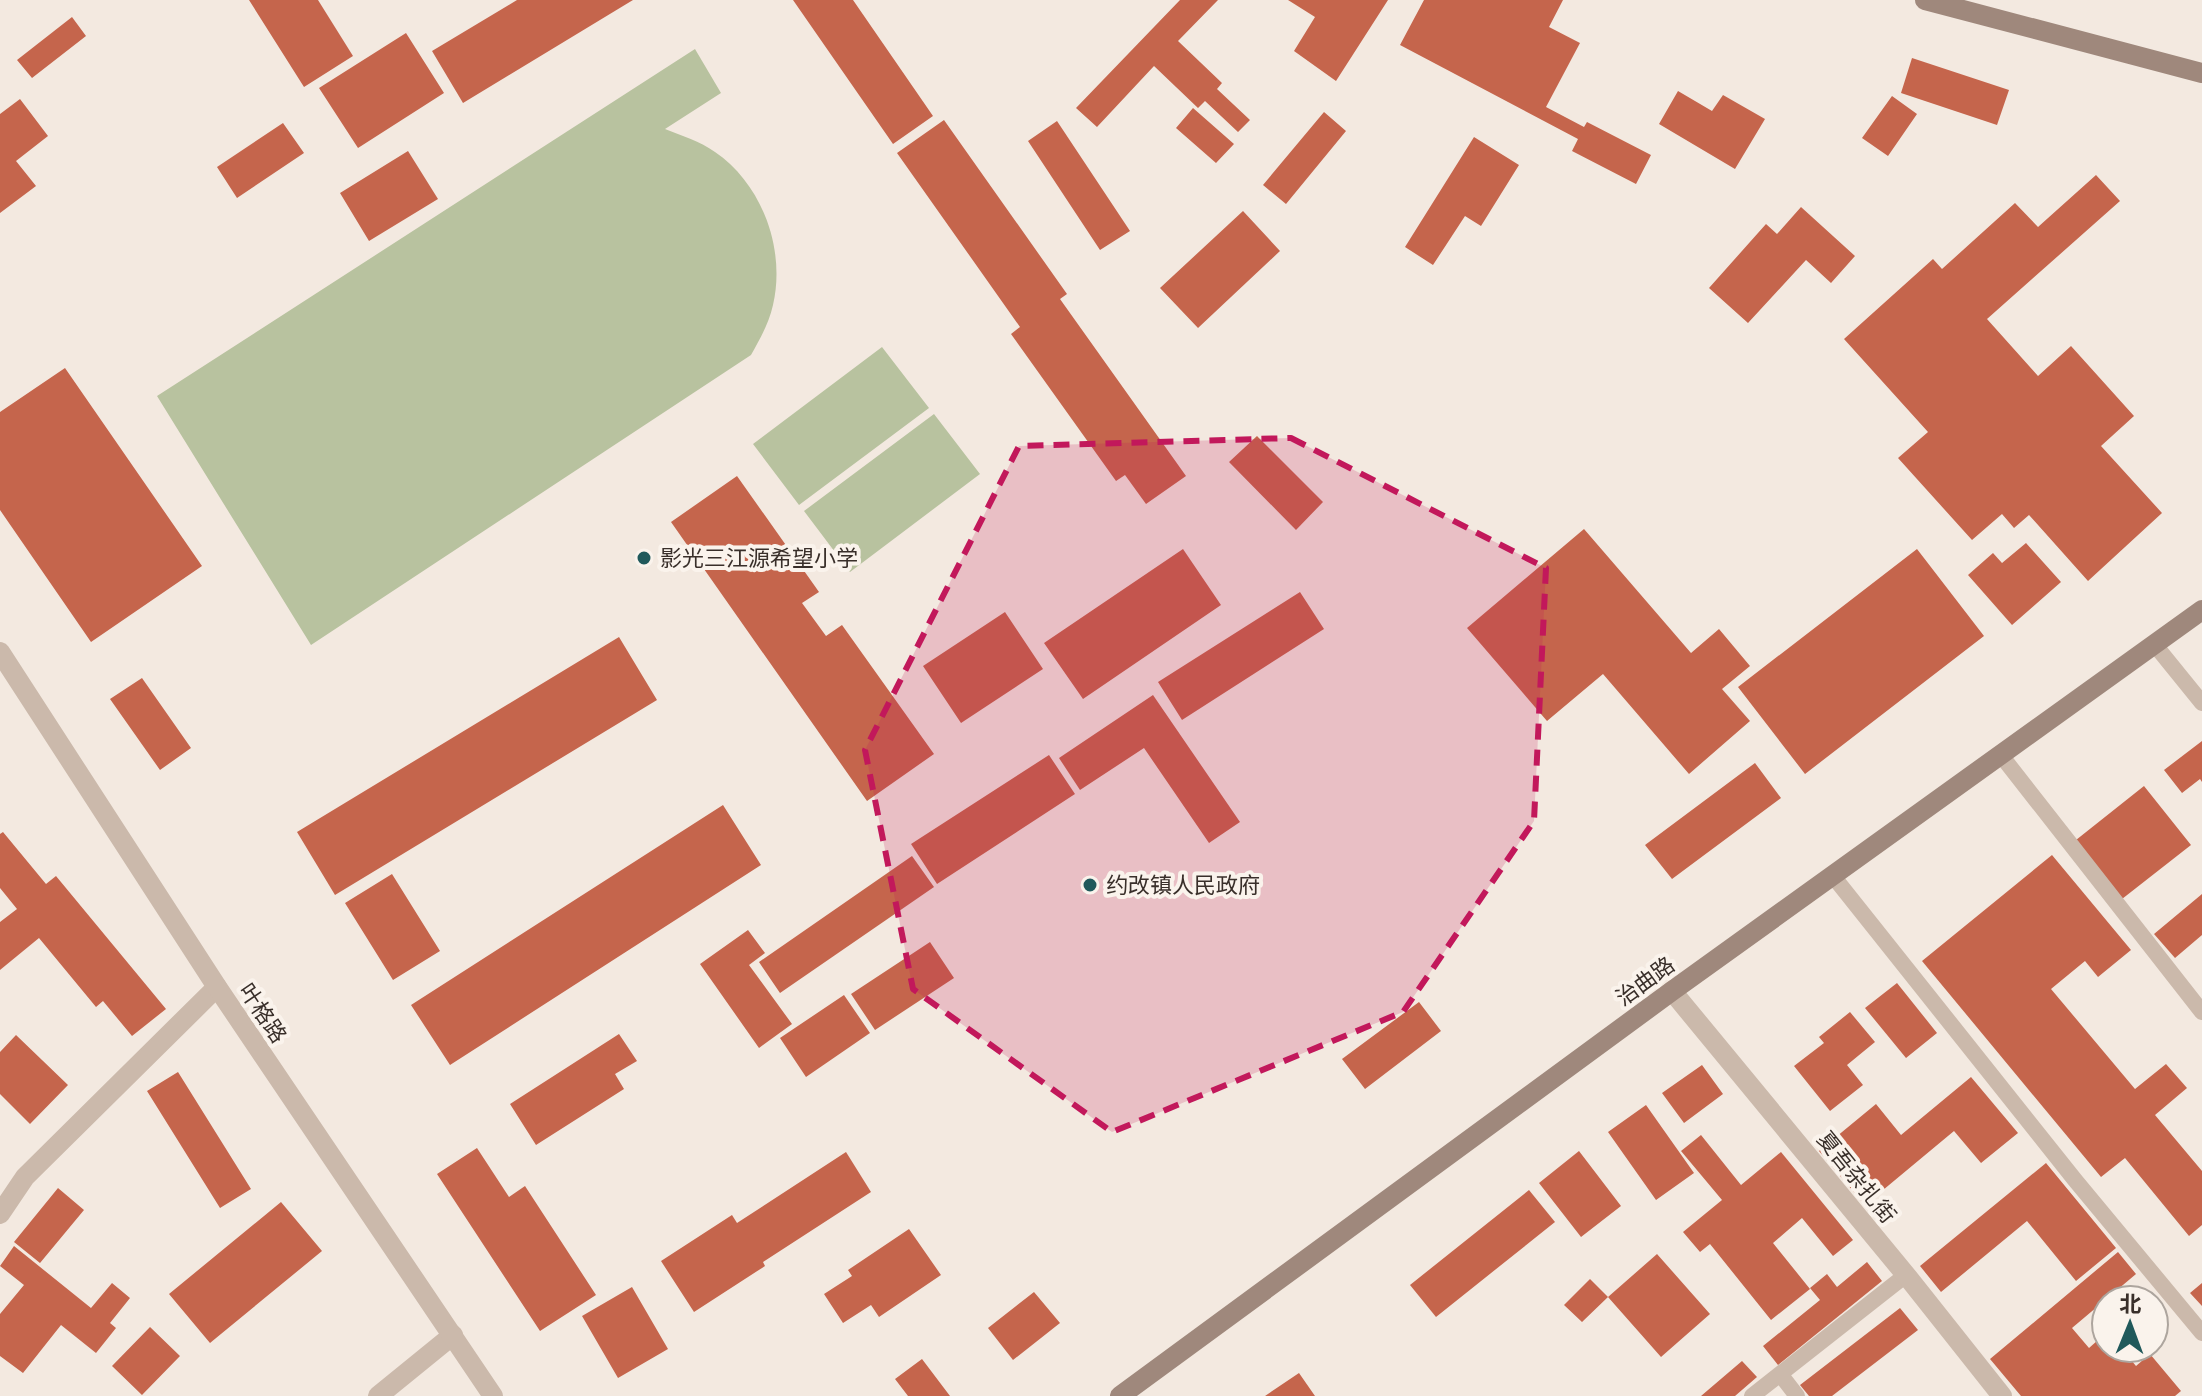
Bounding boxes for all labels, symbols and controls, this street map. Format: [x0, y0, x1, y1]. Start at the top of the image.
place label: 影光三江源希望小学 [660, 544, 858, 572]
marker: 影光三江源希望小学 [635, 549, 653, 567]
place label: 约改镇人民政府 [1106, 871, 1260, 899]
marker: 约改镇人民政府 [1081, 876, 1099, 894]
street label: 治曲路 [1610, 950, 1680, 1012]
street label: 叶格路 [233, 978, 293, 1048]
street label: 夏吾杂扎街 [1812, 1125, 1902, 1229]
north arrow [2090, 1284, 2170, 1364]
text: 北 [2119, 1290, 2142, 1318]

